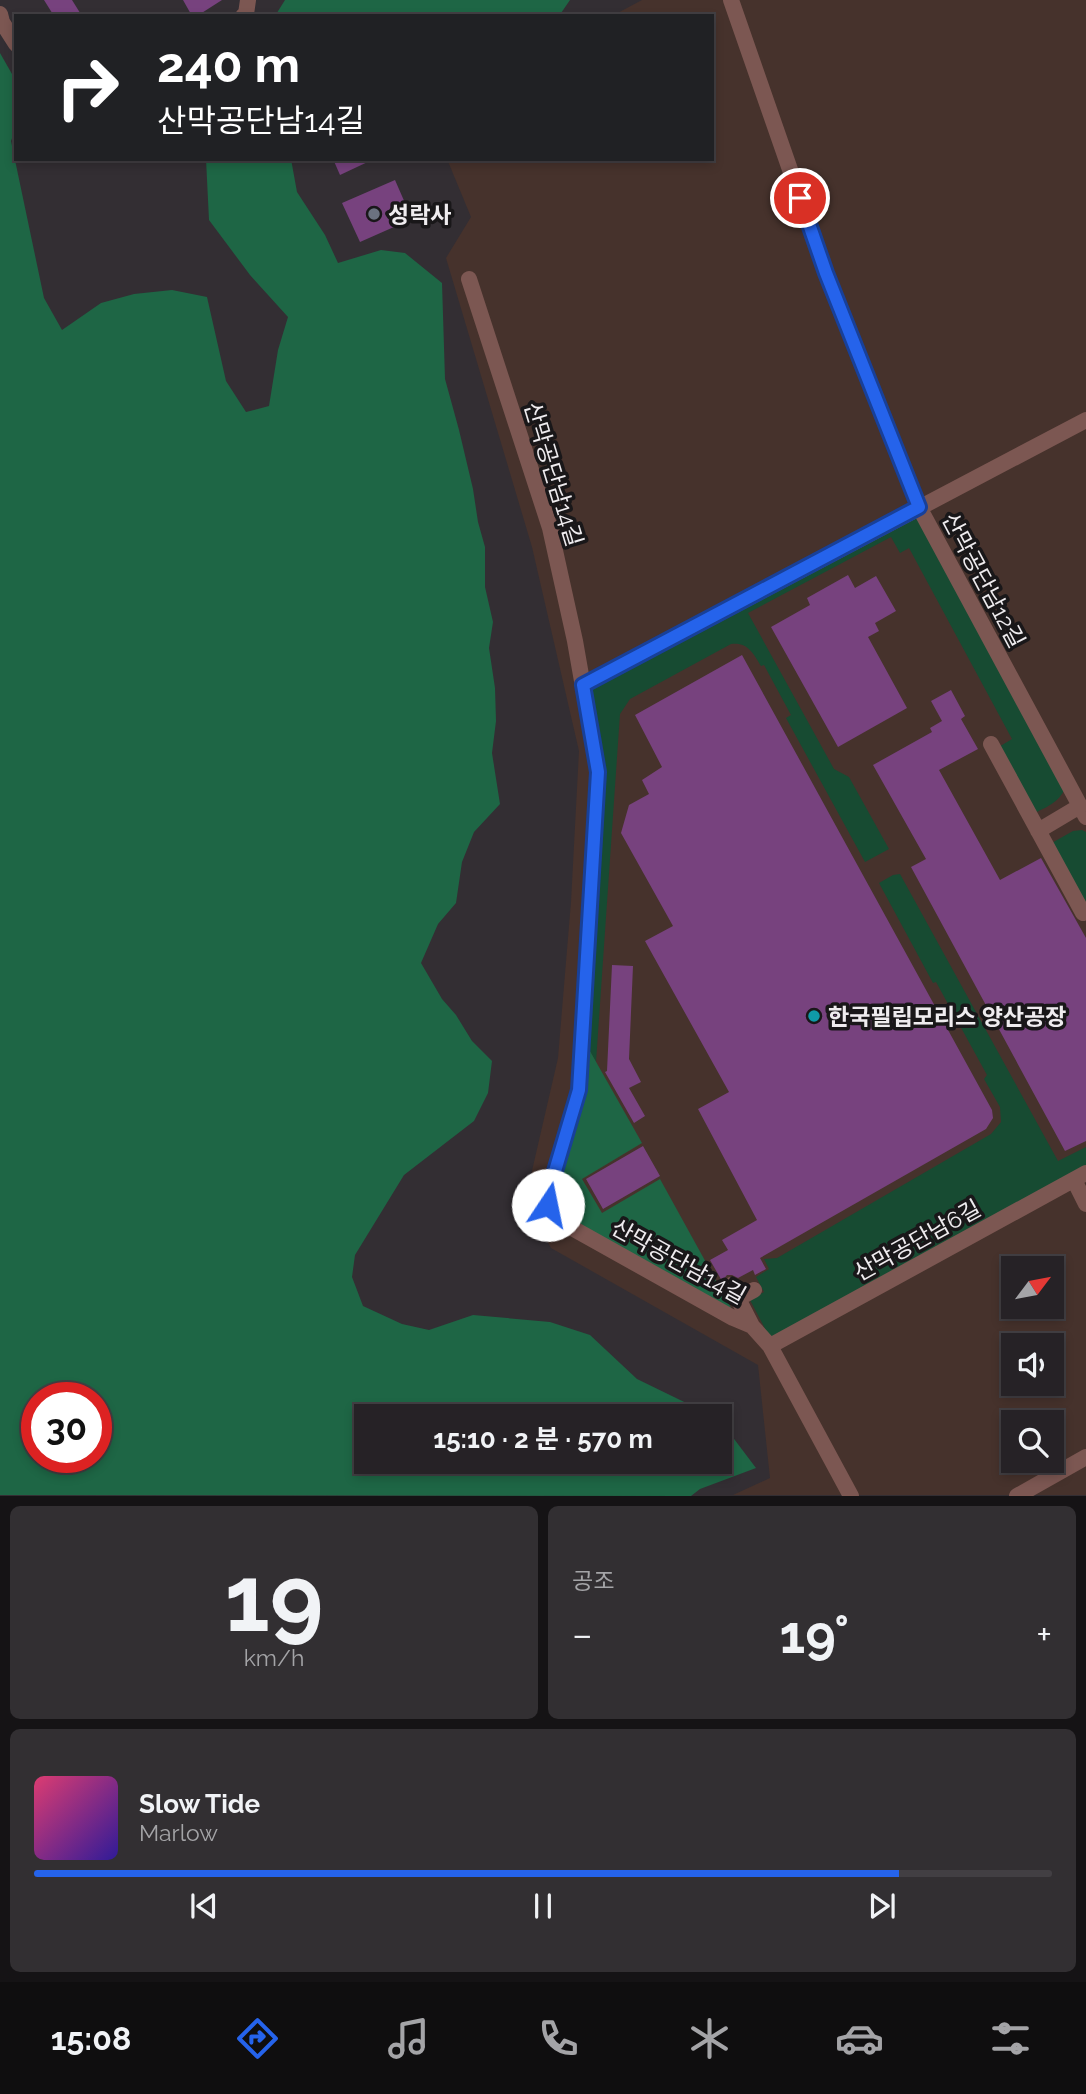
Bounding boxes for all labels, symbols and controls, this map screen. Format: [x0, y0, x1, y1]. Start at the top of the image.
text: 240 m [157, 36, 300, 93]
icon: right [42, 42, 133, 133]
text: 산막공단남14길 [157, 102, 365, 139]
pin [770, 168, 830, 228]
icon: arrive [781, 179, 819, 217]
place label: 성락사 [388, 201, 451, 228]
marker: 성락사 [366, 206, 382, 222]
street label: 산막공단남14길 [519, 399, 589, 549]
street label: 산막공단남12길 [937, 508, 1031, 652]
place label: 한국필립모리스 양산공장 [828, 1003, 1066, 1030]
marker: 한국필립모리스 양산공장 [806, 1008, 822, 1024]
position arrow [511, 1168, 585, 1242]
street label: 산막공단남6길 [849, 1194, 985, 1286]
street label: 산막공단남14길 [607, 1213, 751, 1309]
north arrow [1001, 1256, 1064, 1320]
map controls [1001, 1256, 1064, 1473]
button: sound [1001, 1333, 1064, 1396]
speed limit sign: 30 [21, 1382, 112, 1473]
button: search [1001, 1410, 1064, 1473]
text: 15:10 · 2 분 · 570 m [433, 1424, 653, 1454]
text: 19 [225, 1545, 323, 1652]
text: 공조 [572, 1567, 614, 1594]
text: 19° [780, 1604, 849, 1665]
text: − [572, 1612, 592, 1657]
text: + [1036, 1612, 1052, 1657]
text: km/h [244, 1644, 304, 1671]
text: Slow Tide [139, 1789, 260, 1819]
text: Marlow [139, 1819, 218, 1846]
icon: previous [185, 1887, 223, 1925]
icon: pause [524, 1887, 562, 1925]
icon: next [863, 1887, 901, 1925]
icon: directions [233, 2014, 282, 2063]
icon: music [384, 2014, 433, 2063]
icon: phone [534, 2014, 583, 2063]
icon: climate [685, 2014, 734, 2063]
icon: car [835, 2014, 884, 2063]
icon: filters [986, 2014, 1035, 2063]
text: 15:08 [51, 2020, 131, 2057]

